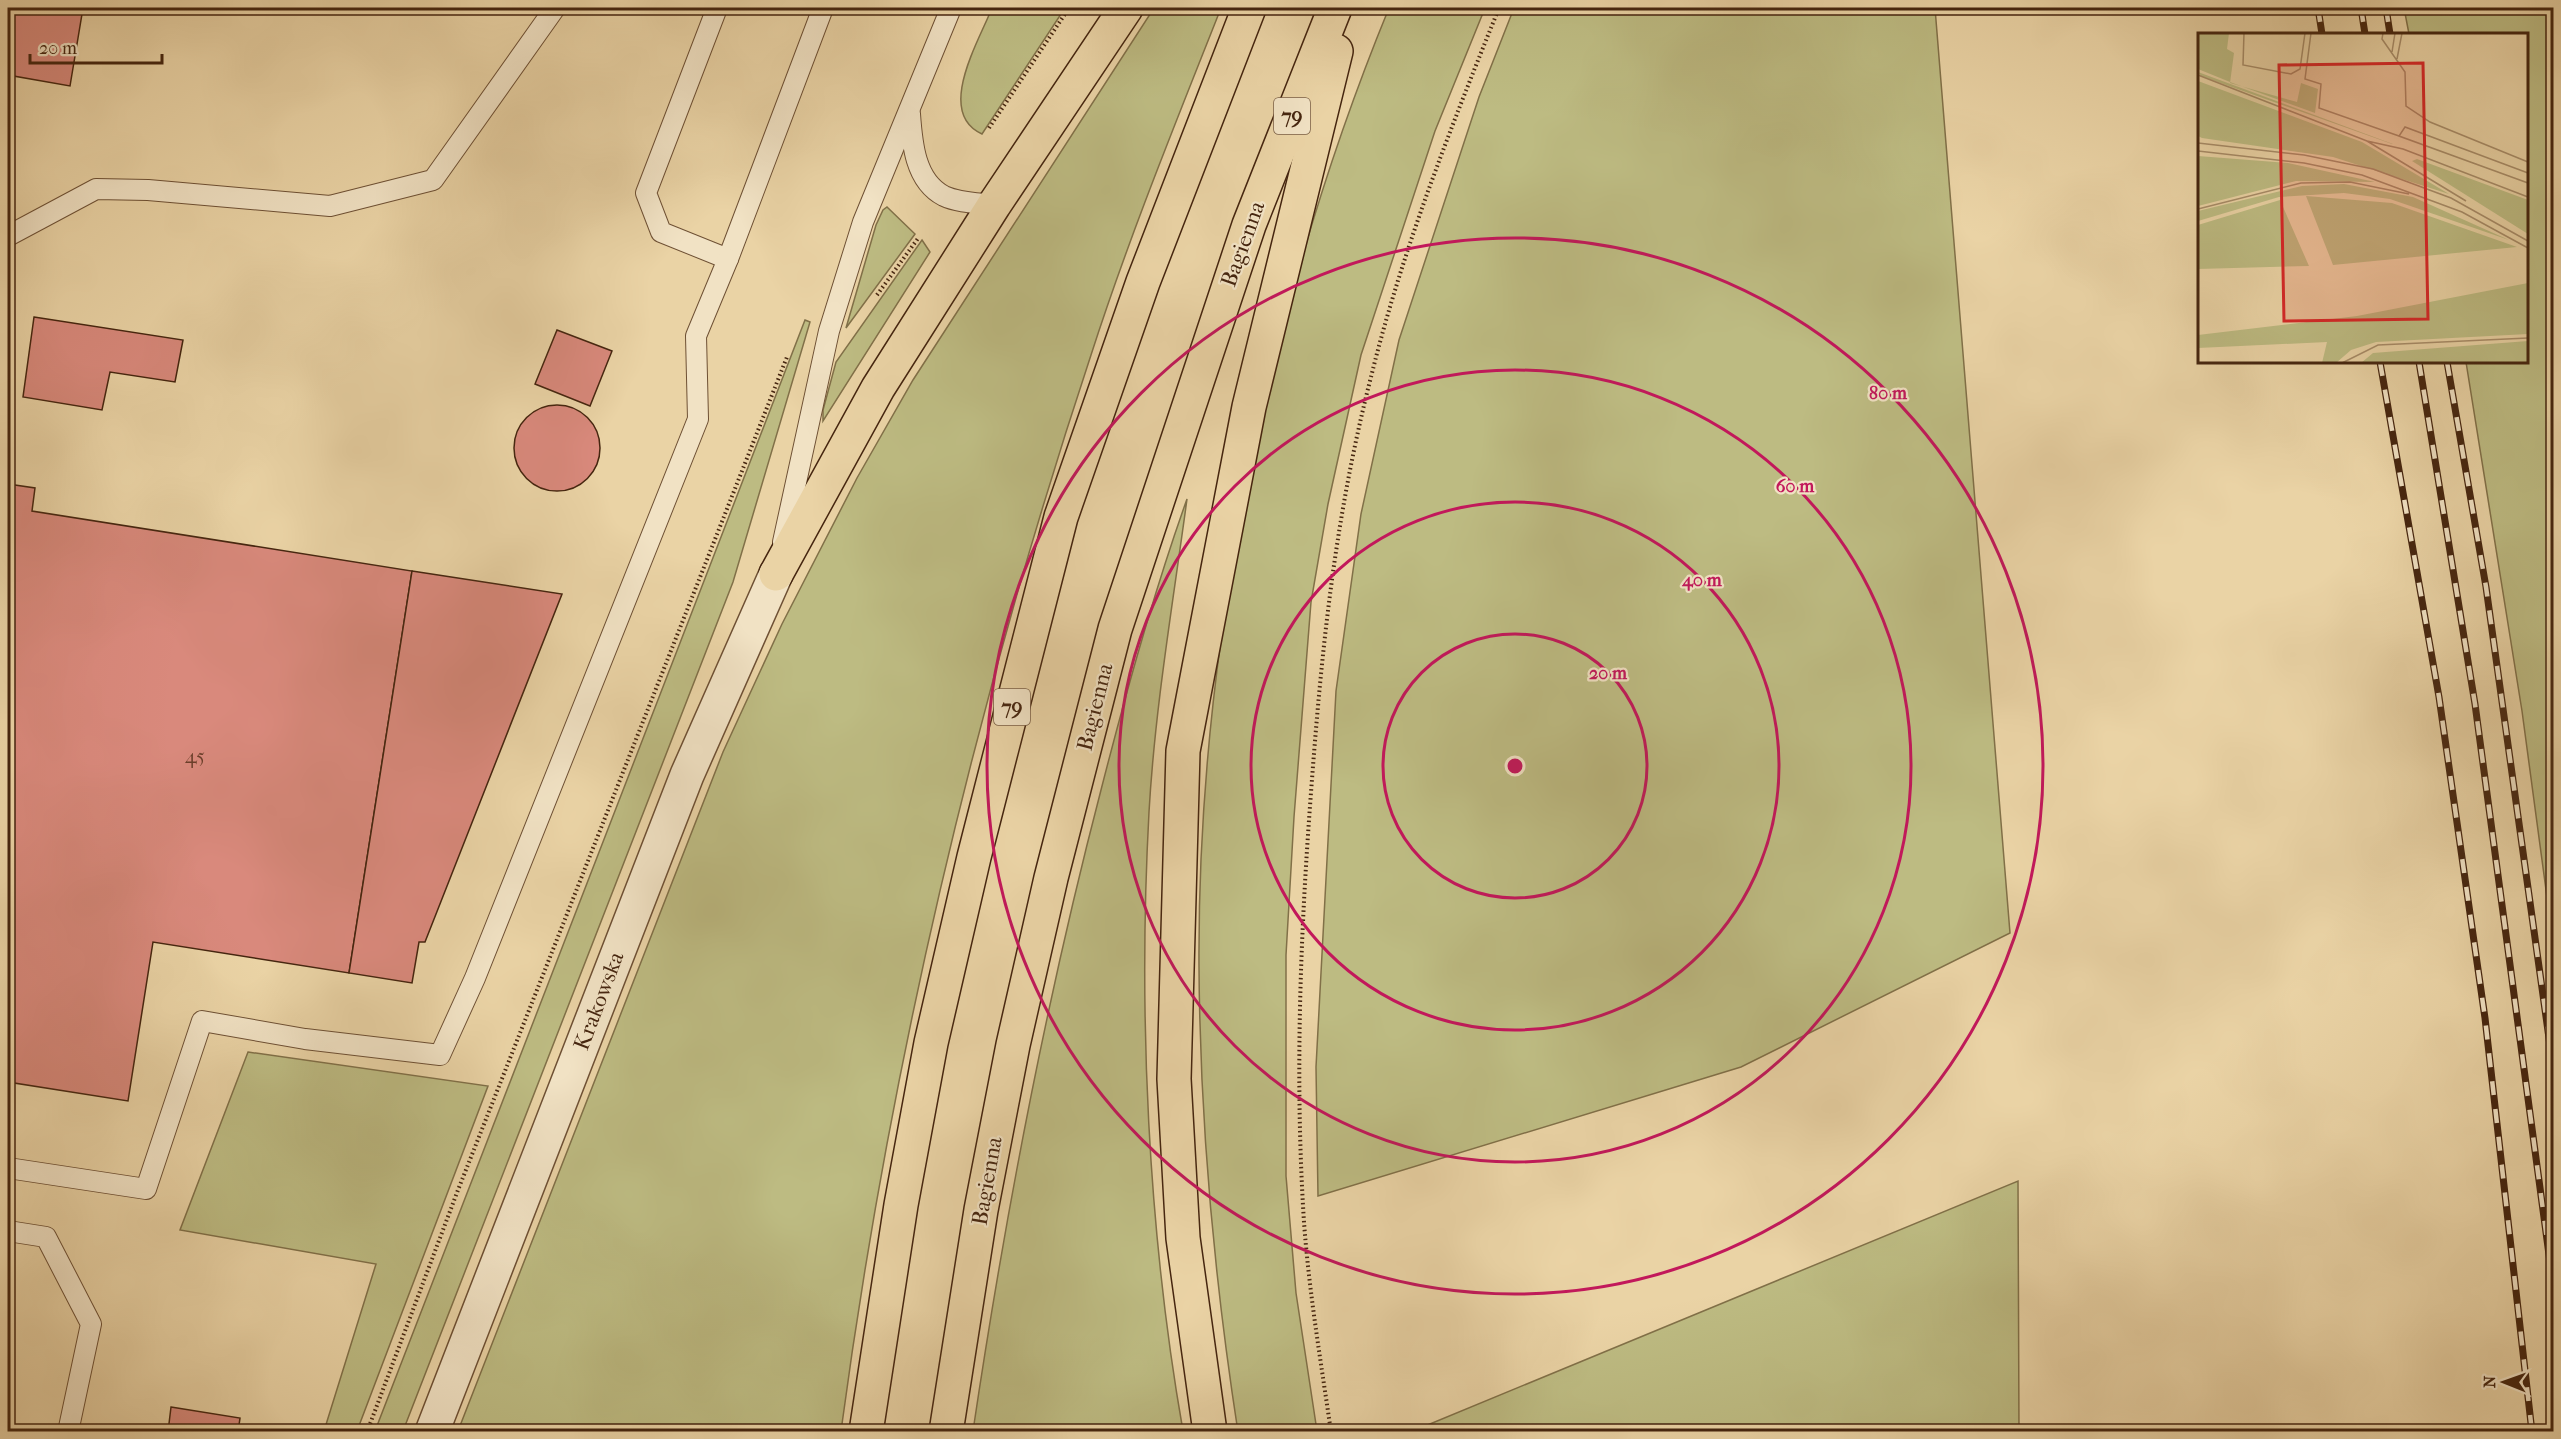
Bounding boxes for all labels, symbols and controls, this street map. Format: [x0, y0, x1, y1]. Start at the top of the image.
scale bar [30, 27, 162, 65]
inset map [2198, 33, 2528, 363]
text: 20 m [39, 38, 77, 59]
road number: 79 [1274, 98, 1310, 134]
street label: Bagienna [1216, 197, 1271, 290]
text: 80 m [1869, 383, 1908, 404]
text: 60 m [1776, 476, 1815, 497]
text: 40 m [1681, 570, 1723, 591]
street label: Bagienna [1072, 660, 1119, 753]
text: 20 m [1589, 663, 1628, 684]
road number: 79 [994, 689, 1030, 725]
house number: 45 [185, 745, 205, 768]
centre of rings [1505, 756, 1525, 776]
street label: Krakowska [568, 947, 630, 1054]
street label: Bagienna [966, 1134, 1008, 1227]
north arrow [2474, 1352, 2534, 1412]
text: N [2480, 1375, 2499, 1388]

